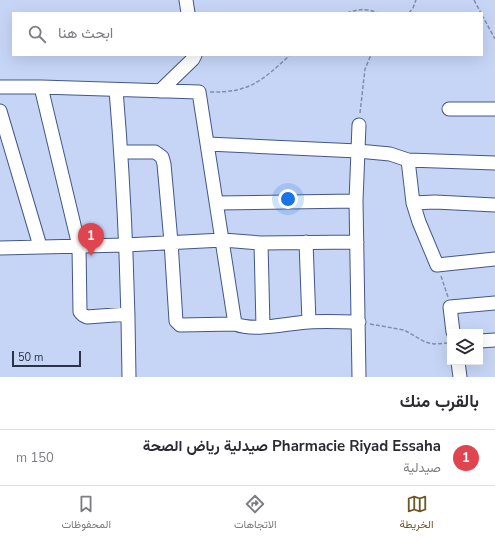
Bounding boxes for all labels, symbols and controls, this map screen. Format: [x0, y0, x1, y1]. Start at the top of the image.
search box [12, 12, 483, 56]
icon: search [26, 23, 48, 45]
text: ابحث هنا [58, 23, 113, 43]
your location [278, 189, 298, 209]
pin: 1 [78, 223, 104, 256]
map controls [447, 329, 483, 365]
button: layers [447, 329, 483, 365]
scale bar [12, 349, 81, 368]
text: 50 m [18, 350, 43, 365]
text: بالقرب منك [400, 390, 479, 413]
text: Pharmacie Riyad Essaha صيدلية رياض الصحة [143, 436, 441, 456]
text: 150 m [16, 449, 54, 467]
text: 1 [462, 449, 470, 467]
text: صيدلية [403, 459, 441, 477]
tab: المحفوظات [61, 493, 111, 534]
tab: الاتجاهات [234, 493, 277, 534]
tab: الخريطة [400, 493, 434, 534]

